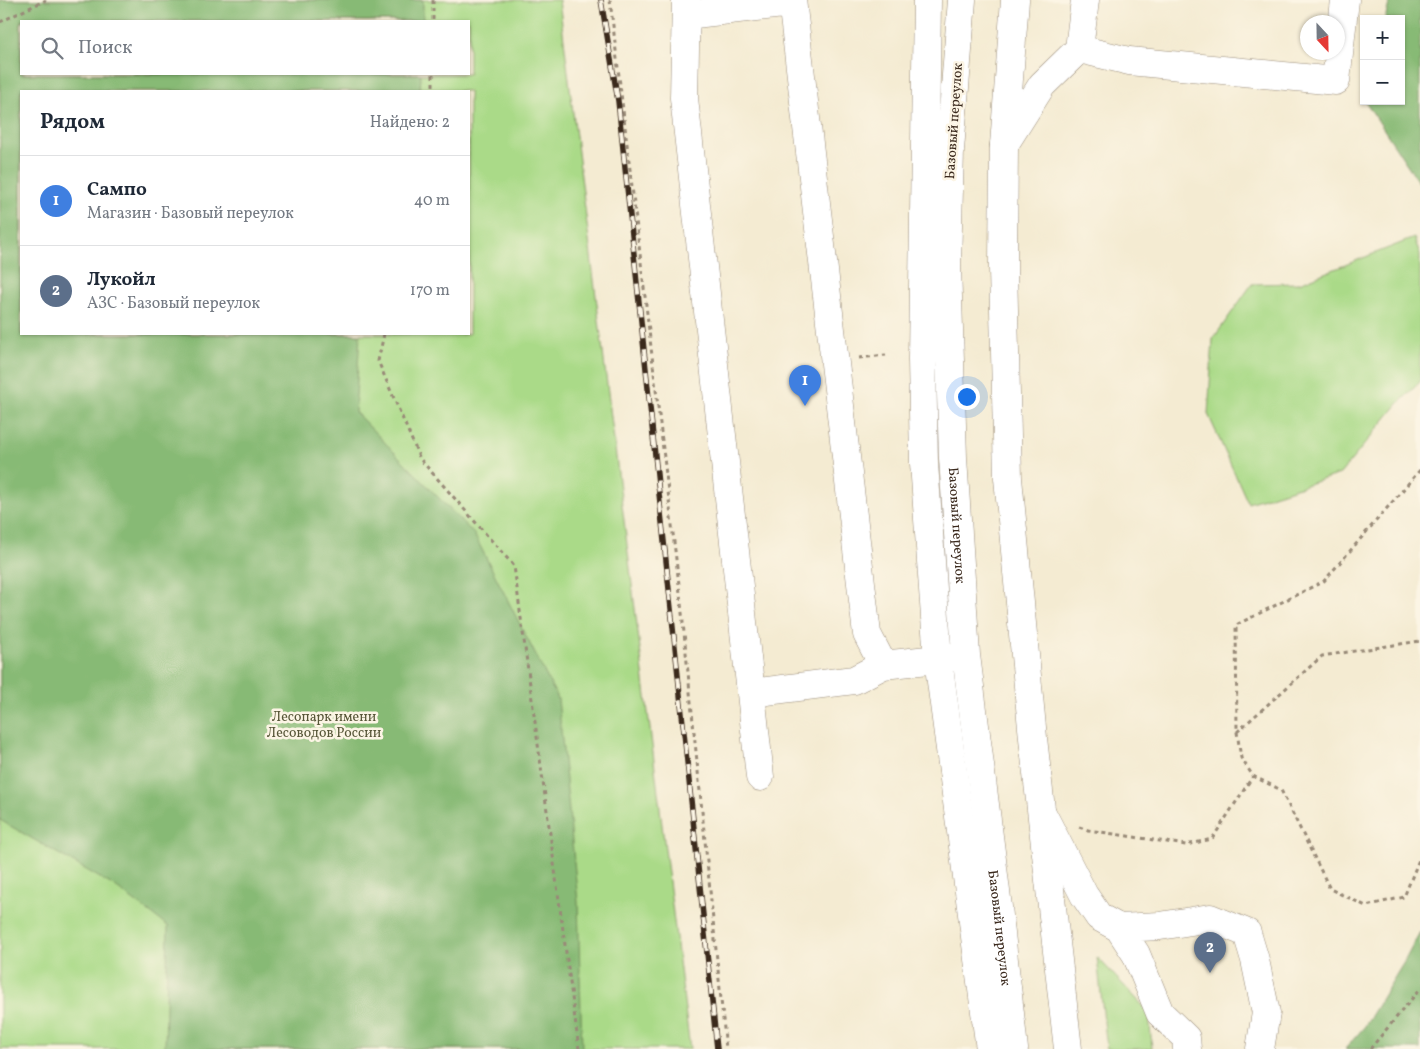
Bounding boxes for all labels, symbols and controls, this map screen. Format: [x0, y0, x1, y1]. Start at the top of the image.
north arrow [1300, 15, 1345, 60]
map controls [1360, 15, 1405, 105]
button: + [1360, 15, 1405, 60]
search box [20, 20, 470, 75]
icon: search [38, 34, 66, 62]
text: Поиск [78, 35, 132, 61]
button: − [1360, 60, 1405, 105]
street label: Базовый переулок [941, 62, 968, 180]
text: Рядом [40, 108, 105, 137]
text: Найдено: 2 [370, 112, 450, 134]
text: Сампо [87, 177, 147, 203]
text: 1 [53, 190, 59, 212]
text: 40 m [414, 190, 450, 212]
text: Магазин · Базовый переулок [87, 203, 294, 225]
text: Лукойл [87, 267, 156, 293]
text: 2 [52, 280, 60, 302]
text: 170 m [410, 280, 450, 302]
text: АЗС · Базовый переулок [87, 293, 260, 315]
pin: 1 [789, 365, 821, 406]
your location [954, 384, 980, 410]
street label: Базовый переулок [943, 467, 969, 585]
park label: Лесопарк имени Лесоводов России [267, 708, 382, 743]
street label: Базовый переулок [982, 869, 1015, 987]
pin: 2 [1194, 932, 1226, 973]

